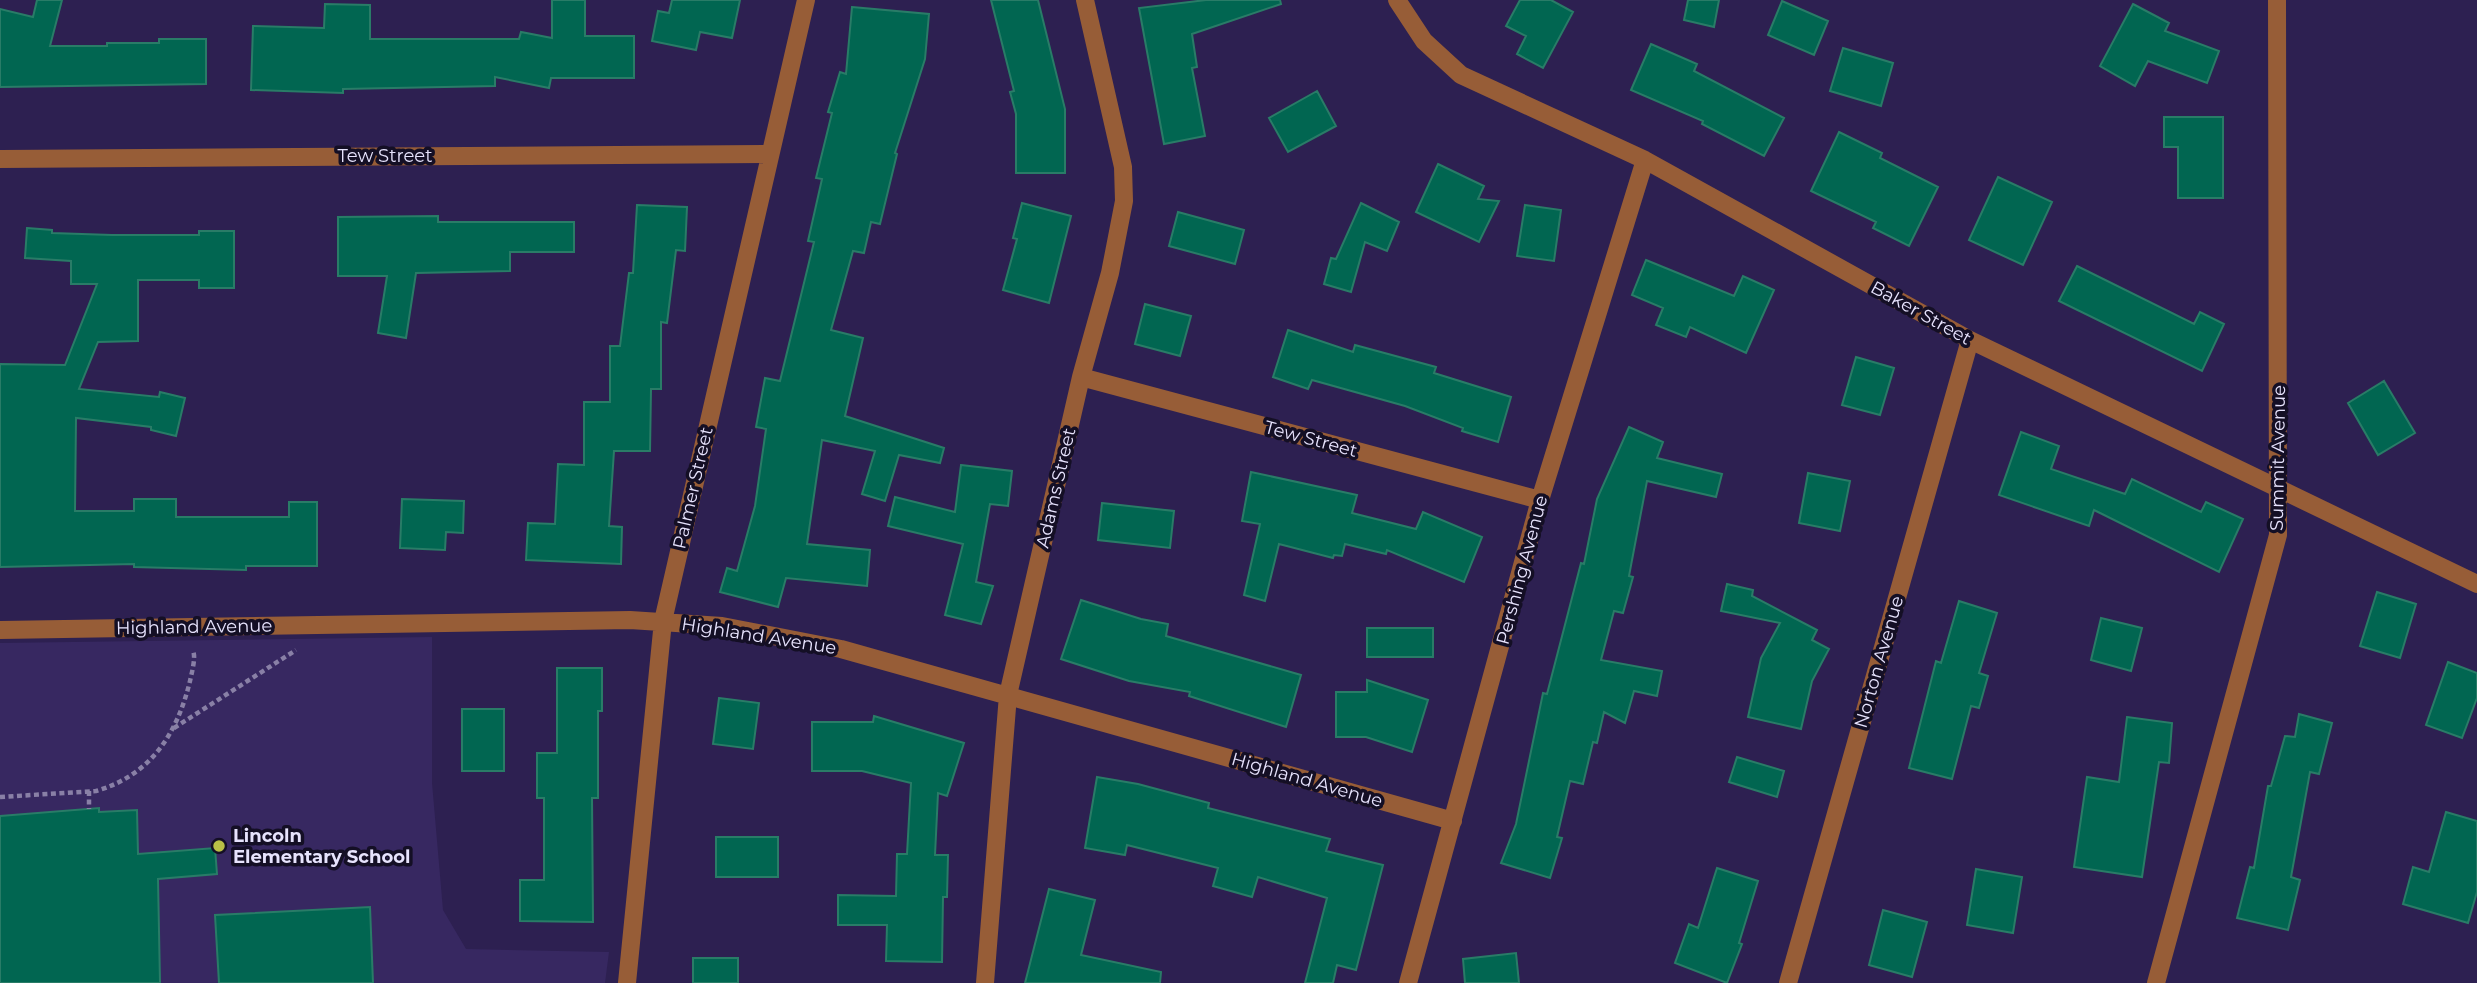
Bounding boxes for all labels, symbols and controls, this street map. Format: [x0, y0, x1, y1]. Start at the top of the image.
street label: Tew Street [338, 145, 433, 167]
street label: Baker Street [1867, 276, 1975, 350]
street label: Summit Avenue [2266, 385, 2290, 531]
street label: Tew Street [1262, 416, 1360, 462]
street label: Palmer Street [668, 425, 718, 551]
street label: Adams Street [1031, 426, 1081, 550]
street label: Pershing Avenue [1491, 493, 1553, 647]
street label: Norton Avenue [1850, 593, 1908, 731]
street label: Highland Avenue [680, 613, 838, 659]
street label: Highland Avenue [116, 615, 273, 639]
street label: Highland Avenue [1229, 748, 1385, 812]
place label: Lincoln Elementary School [233, 825, 410, 868]
marker: Lincoln Elementary School [211, 838, 227, 854]

